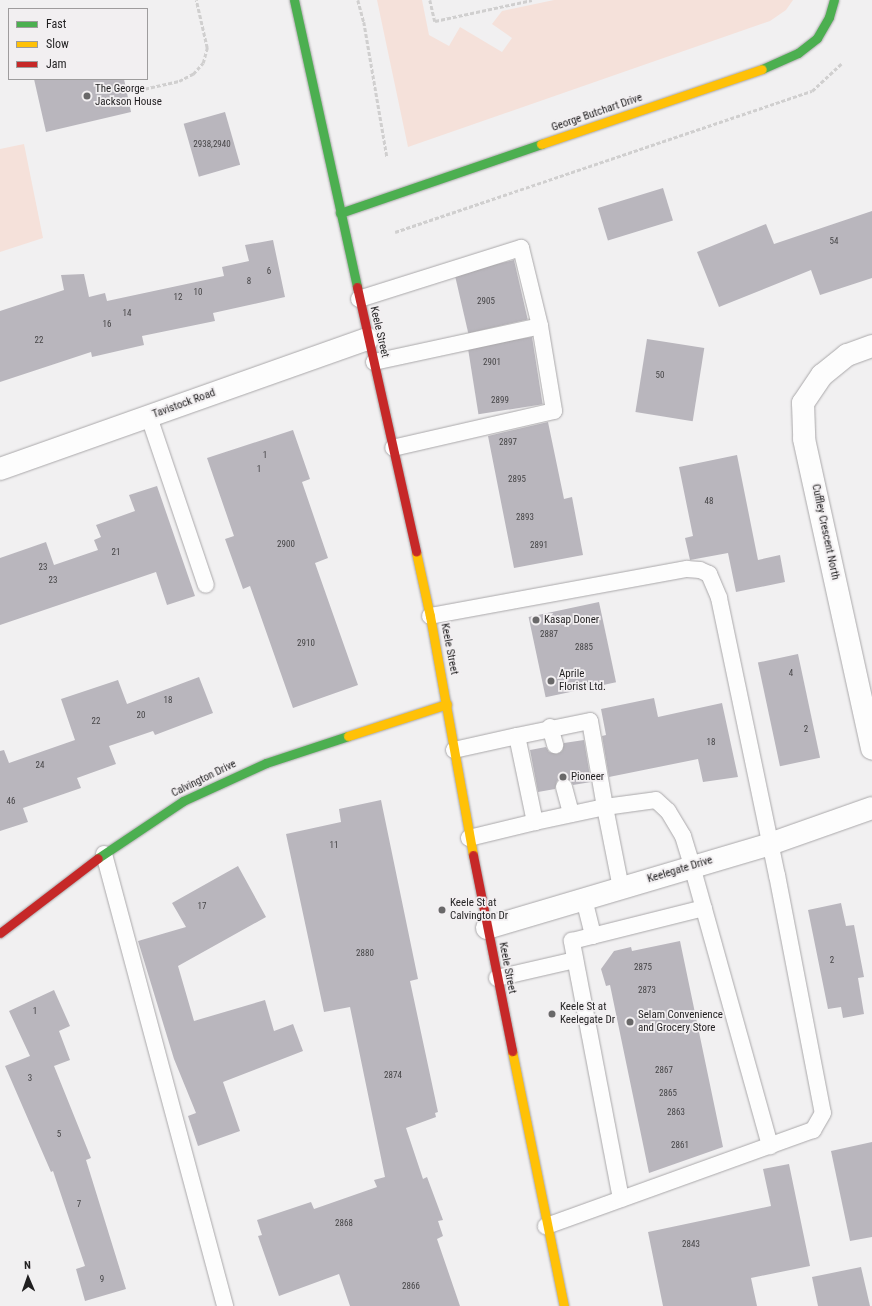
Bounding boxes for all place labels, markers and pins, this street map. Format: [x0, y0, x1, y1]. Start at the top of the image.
place label: The George Jackson House [95, 83, 162, 109]
marker: The George Jackson House [82, 91, 92, 101]
place label: Kasap Doner [544, 613, 599, 627]
marker: Kasap Doner [531, 615, 541, 625]
place label: Aprile Florist Ltd. [559, 668, 606, 694]
marker: Aprile Florist Ltd. [546, 676, 556, 686]
place label: Pioneer [571, 770, 604, 784]
marker: Pioneer [558, 772, 568, 782]
place label: Keele St at Calvington Dr [450, 897, 508, 923]
marker: Keele St at Calvington Dr [437, 905, 447, 915]
place label: Keele St at Keelegate Dr [560, 1001, 615, 1027]
marker: Keele St at Keelegate Dr [547, 1009, 557, 1019]
place label: Selam Convenience and Grocery Store [638, 1009, 723, 1035]
marker: Selam Convenience and Grocery Store [625, 1017, 635, 1027]

